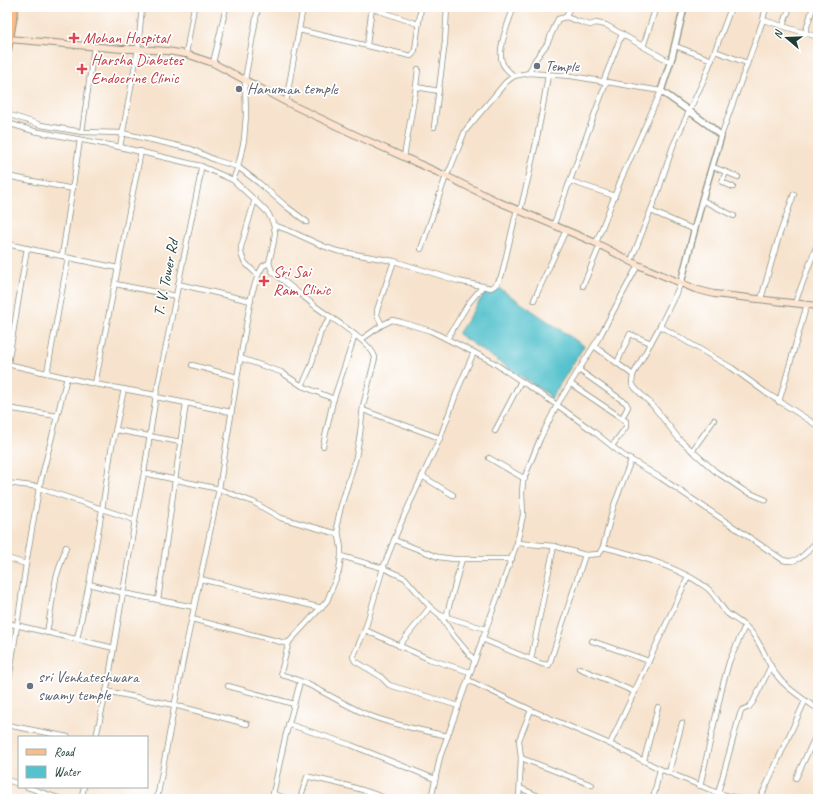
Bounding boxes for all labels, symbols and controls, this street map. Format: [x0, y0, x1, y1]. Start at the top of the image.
north arrow [767, 18, 807, 58]
text: N [770, 27, 786, 40]
place label: Mohan Hospital [83, 28, 172, 48]
marker: Mohan Hospital [68, 32, 80, 44]
place label: Harsha Diabetes Endocrine Clinic [91, 50, 185, 88]
place label: Temple [545, 56, 581, 76]
marker: Temple [532, 61, 542, 71]
marker: Harsha Diabetes Endocrine Clinic [76, 63, 88, 75]
place label: Hanuman temple [247, 79, 340, 99]
marker: Hanuman temple [234, 84, 244, 94]
street label: T. V. Tower Rd [149, 235, 184, 318]
place label: Sri Sai Ram Clinic [273, 262, 332, 300]
marker: Sri Sai Ram Clinic [258, 275, 270, 287]
place label: sri Venkateshwara swamy temple [38, 667, 140, 705]
marker: sri Venkateshwara swamy temple [25, 681, 35, 691]
legend [18, 736, 148, 788]
text: Road [54, 744, 76, 760]
text: Water [54, 764, 82, 780]

